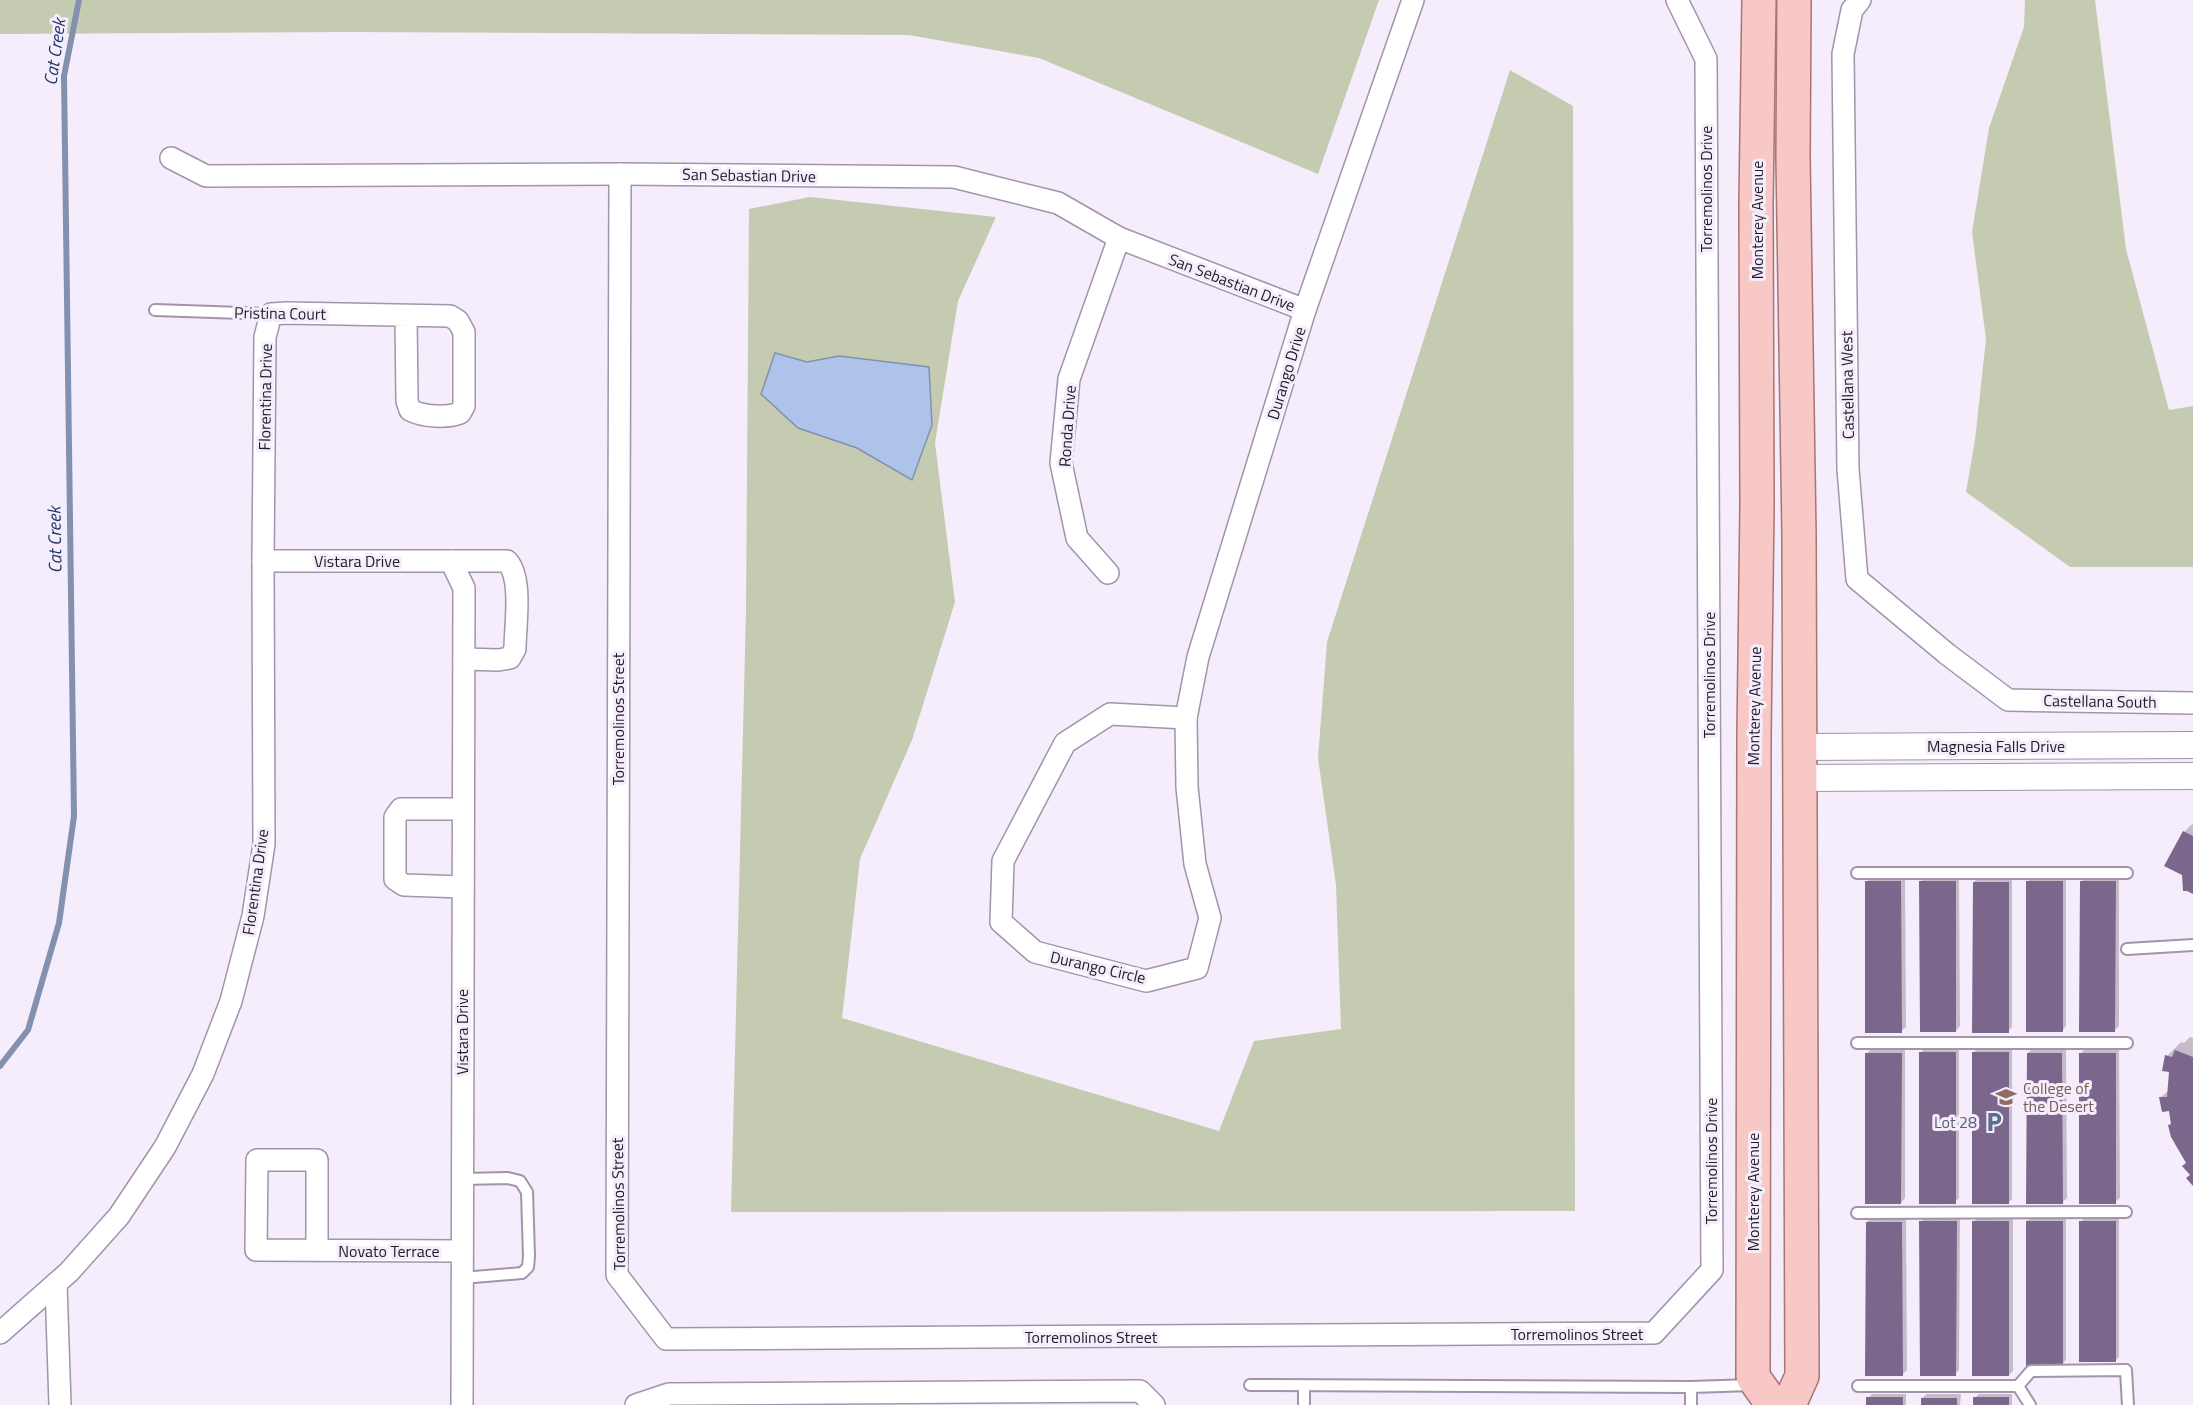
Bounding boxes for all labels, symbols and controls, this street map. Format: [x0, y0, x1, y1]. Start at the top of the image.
water label: Cat Creek [36, 15, 73, 87]
street label: Torremolinos Drive [1694, 126, 1718, 252]
street label: Monterey Avenue [1745, 161, 1769, 279]
street label: San Sebastian Drive [682, 162, 816, 188]
street label: San Sebastian Drive [1165, 247, 1299, 317]
street label: Pristina Court [234, 300, 327, 326]
street label: Durango Drive [1260, 324, 1312, 422]
street label: Castellana West [1834, 330, 1860, 439]
street label: Florentina Drive [252, 343, 278, 451]
street label: Ronda Drive [1052, 384, 1082, 468]
water label: Cat Creek [40, 504, 69, 574]
street label: Vistara Drive [314, 549, 400, 573]
street label: Torremolinos Drive [1697, 612, 1721, 738]
street label: Monterey Avenue [1741, 646, 1767, 766]
street label: Torremolinos Street [606, 652, 630, 785]
street label: Castellana South [2043, 688, 2157, 714]
street label: Magnesia Falls Drive [1927, 734, 2065, 758]
street label: Florentina Drive [236, 827, 274, 937]
street label: Durango Circle [1048, 944, 1148, 990]
street label: Vistara Drive [450, 989, 474, 1075]
place label: College of the Desert [2023, 1076, 2094, 1118]
school or university icon: College of the Desert [1994, 1085, 2018, 1109]
street label: Torremolinos Drive [1699, 1098, 1723, 1224]
place label: Lot 28 [1934, 1110, 1977, 1134]
parking icon: Lot 28 [1982, 1110, 2006, 1134]
street label: Monterey Avenue [1741, 1133, 1765, 1251]
street label: Torremolinos Street [605, 1137, 631, 1271]
street label: Novato Terrace [338, 1239, 440, 1263]
street label: Torremolinos Street [1511, 1322, 1644, 1346]
street label: Torremolinos Street [1025, 1325, 1158, 1349]

